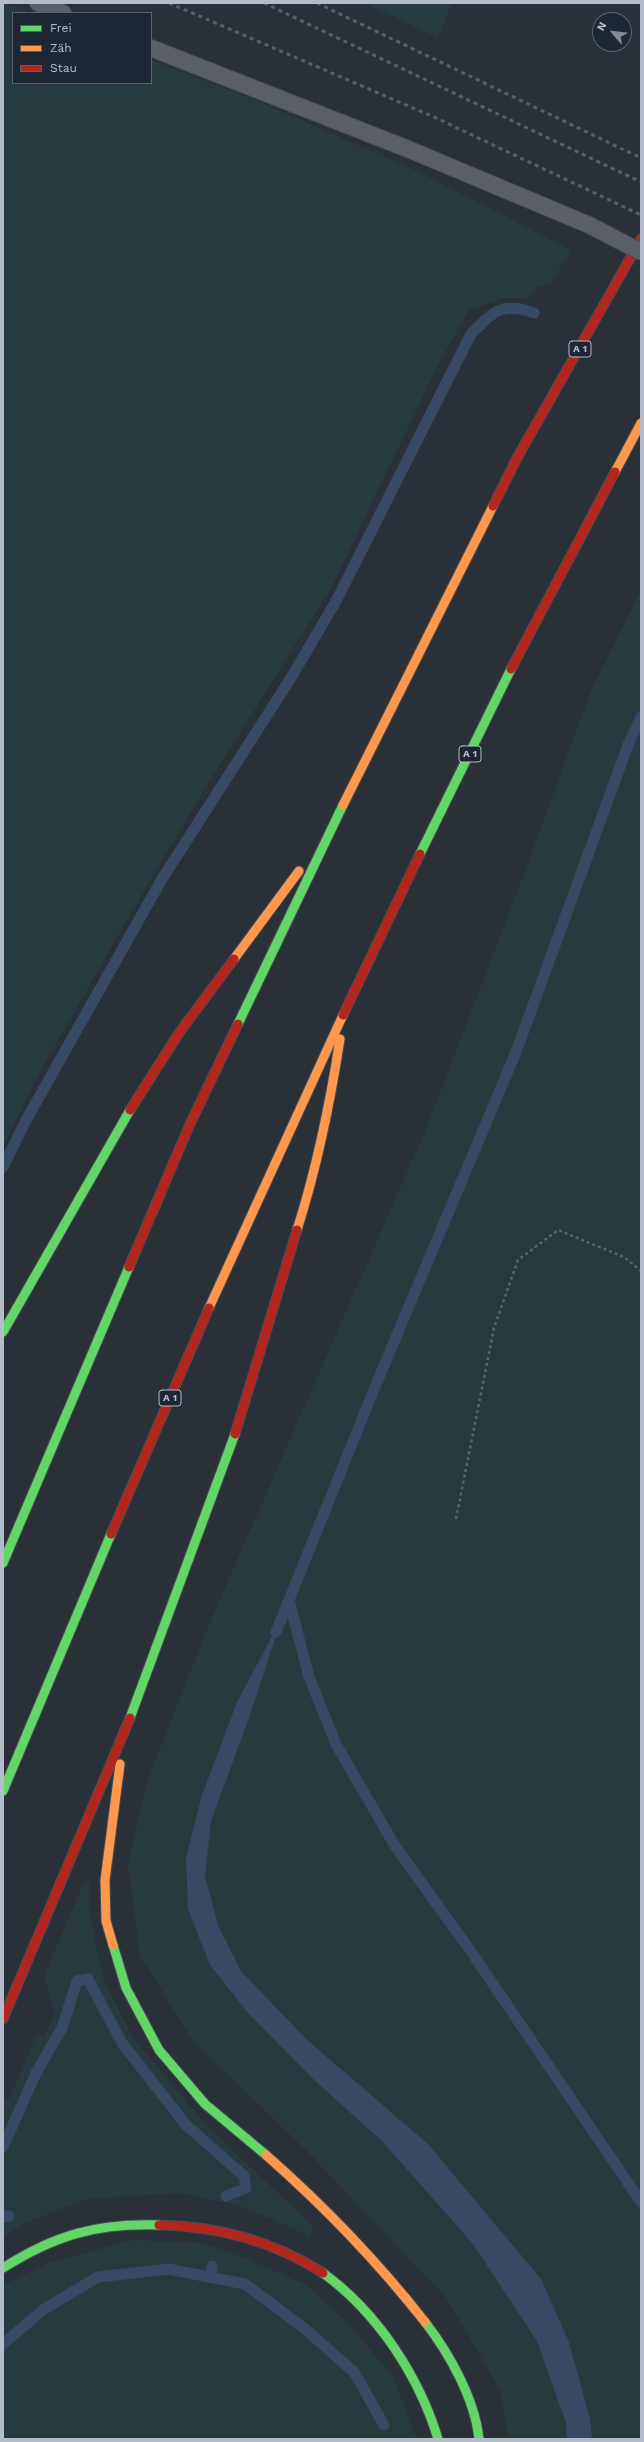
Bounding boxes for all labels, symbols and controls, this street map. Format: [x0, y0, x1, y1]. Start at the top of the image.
legend [12, 12, 152, 84]
north arrow [592, 12, 632, 52]
text: N [594, 20, 609, 33]
text: Frei [50, 21, 72, 35]
text: Zäh [50, 41, 72, 55]
text: Stau [50, 61, 77, 75]
road number: A 1 [569, 341, 591, 357]
road number: A 1 [459, 746, 481, 762]
road number: A 1 [159, 1390, 181, 1406]

